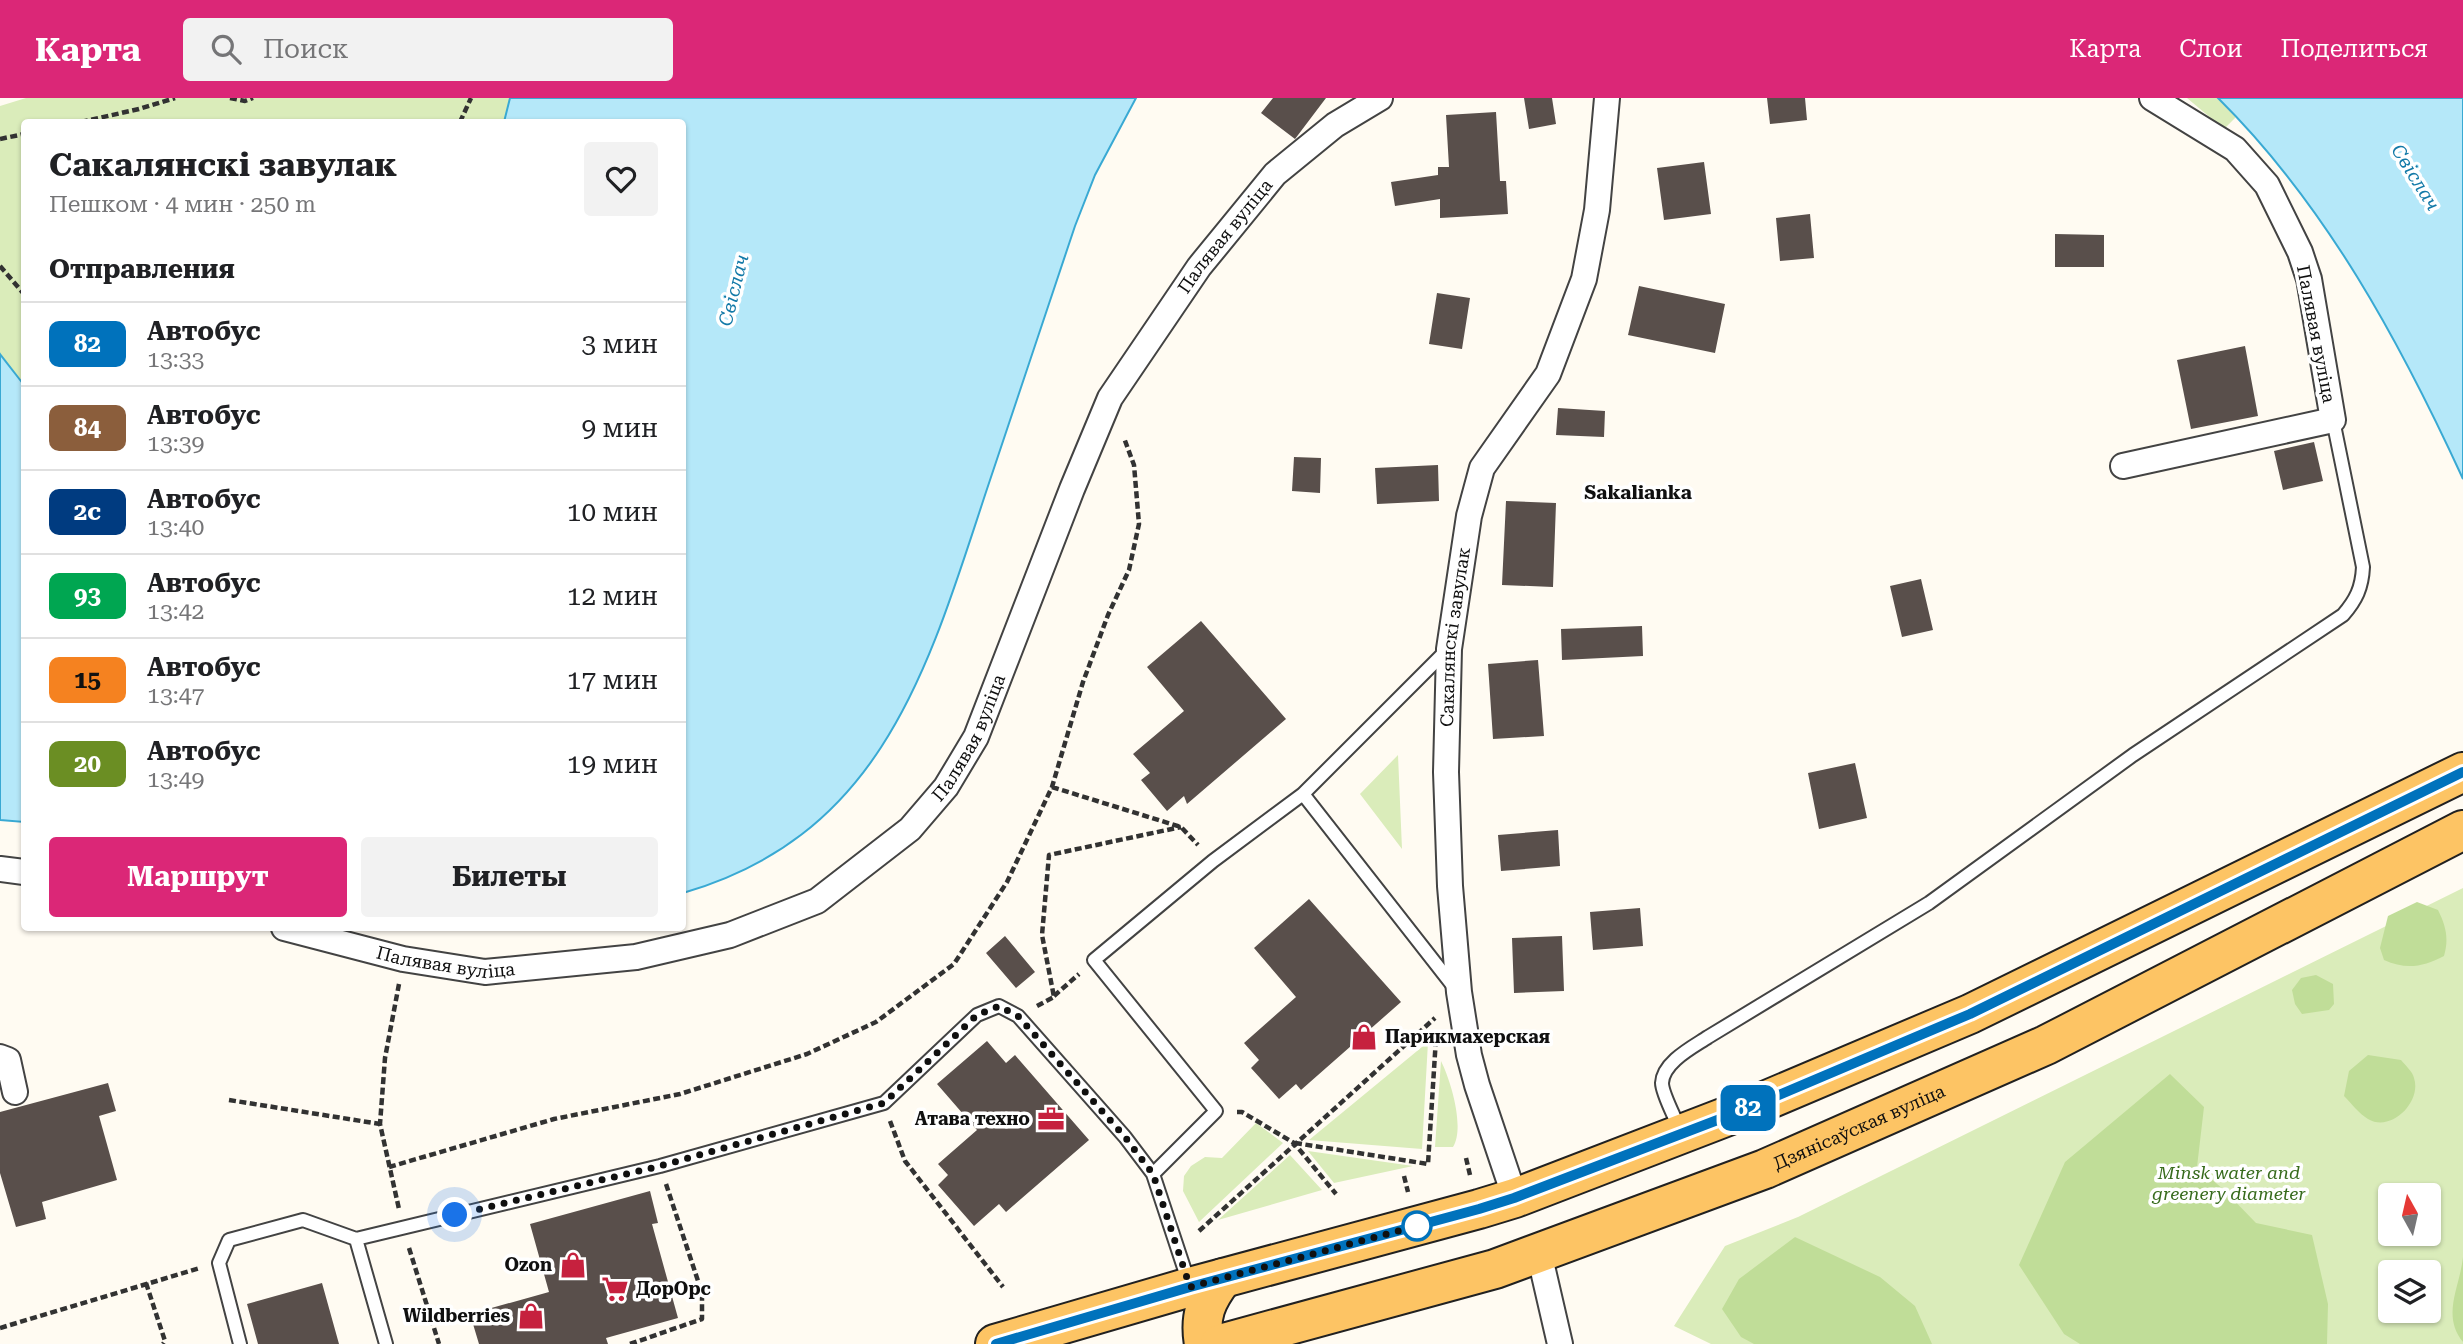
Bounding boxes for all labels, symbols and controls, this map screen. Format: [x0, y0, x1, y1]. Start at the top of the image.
search box [183, 18, 673, 81]
text: Карта [35, 30, 141, 69]
icon: search [207, 30, 245, 68]
text: Поиск [263, 34, 349, 64]
text: Карта [2069, 35, 2141, 63]
text: Слои [2179, 35, 2242, 63]
text: Поделиться [2280, 35, 2428, 63]
water label: Свіслач [2386, 140, 2445, 214]
button: heart [584, 142, 658, 216]
text: Сакалянскі завулак [49, 145, 397, 184]
street label: Палявая вуліца [1173, 175, 1277, 297]
text: Пешком · 4 мин · 250 m [49, 191, 316, 218]
water label: Свіслач [713, 252, 754, 329]
text: Отправления [49, 254, 235, 284]
street label: Палявая вуліца [2293, 263, 2340, 405]
text: Автобус [147, 316, 261, 346]
text: 3 мин [581, 329, 658, 359]
text: 82 [74, 330, 101, 358]
text: 13:33 [147, 346, 204, 373]
text: Автобус [147, 400, 261, 430]
text: 9 мин [581, 413, 658, 443]
text: 84 [74, 414, 101, 442]
text: 13:39 [147, 430, 204, 457]
district label: Sakalianka [1584, 481, 1692, 504]
text: Автобус [147, 484, 261, 514]
text: 10 мин [567, 497, 658, 527]
text: 2с [74, 498, 101, 526]
text: 13:40 [147, 514, 204, 541]
street label: Сакалянскі завулак [1436, 546, 1474, 727]
text: Автобус [147, 568, 261, 598]
text: 12 мин [567, 581, 658, 611]
text: 93 [74, 582, 101, 610]
text: 13:42 [147, 598, 204, 625]
text: Автобус [147, 652, 261, 682]
text: 17 мин [567, 665, 658, 695]
text: 15 [74, 666, 101, 694]
street label: Палявая вуліца [927, 671, 1009, 805]
text: 13:47 [147, 682, 204, 709]
text: Автобус [147, 736, 261, 766]
text: 19 мин [567, 749, 658, 779]
text: 20 [74, 750, 101, 778]
text: 13:49 [147, 766, 204, 793]
button: Маршрут [49, 837, 347, 917]
button: Билеты [361, 837, 658, 917]
street label: Палявая вуліца [374, 942, 516, 982]
shop icon: Парикмахерская [1349, 1022, 1379, 1052]
place label: Парикмахерская [1385, 1026, 1550, 1047]
street label: Дзянісаўская вуліца [1770, 1080, 1948, 1174]
line badge: 82 [1716, 1085, 1780, 1131]
text: 82 [1735, 1094, 1761, 1122]
office icon: Атава техно [1036, 1104, 1066, 1134]
place label: Атава техно [915, 1108, 1030, 1129]
park label: Minsk water and greenery diameter [2151, 1162, 2306, 1204]
north arrow [2378, 1183, 2441, 1246]
map controls [2378, 1183, 2441, 1323]
your location [437, 1197, 472, 1232]
unlabelled marker [1402, 1211, 1432, 1241]
shop icon: Ozon [558, 1250, 588, 1280]
place label: Ozon [504, 1254, 552, 1275]
button: layers [2378, 1260, 2441, 1323]
supermarket icon: ДорОрс [600, 1274, 630, 1304]
place label: ДорОрс [636, 1278, 711, 1299]
shop icon: Wildberries [516, 1301, 546, 1331]
place label: Wildberries [403, 1305, 510, 1326]

